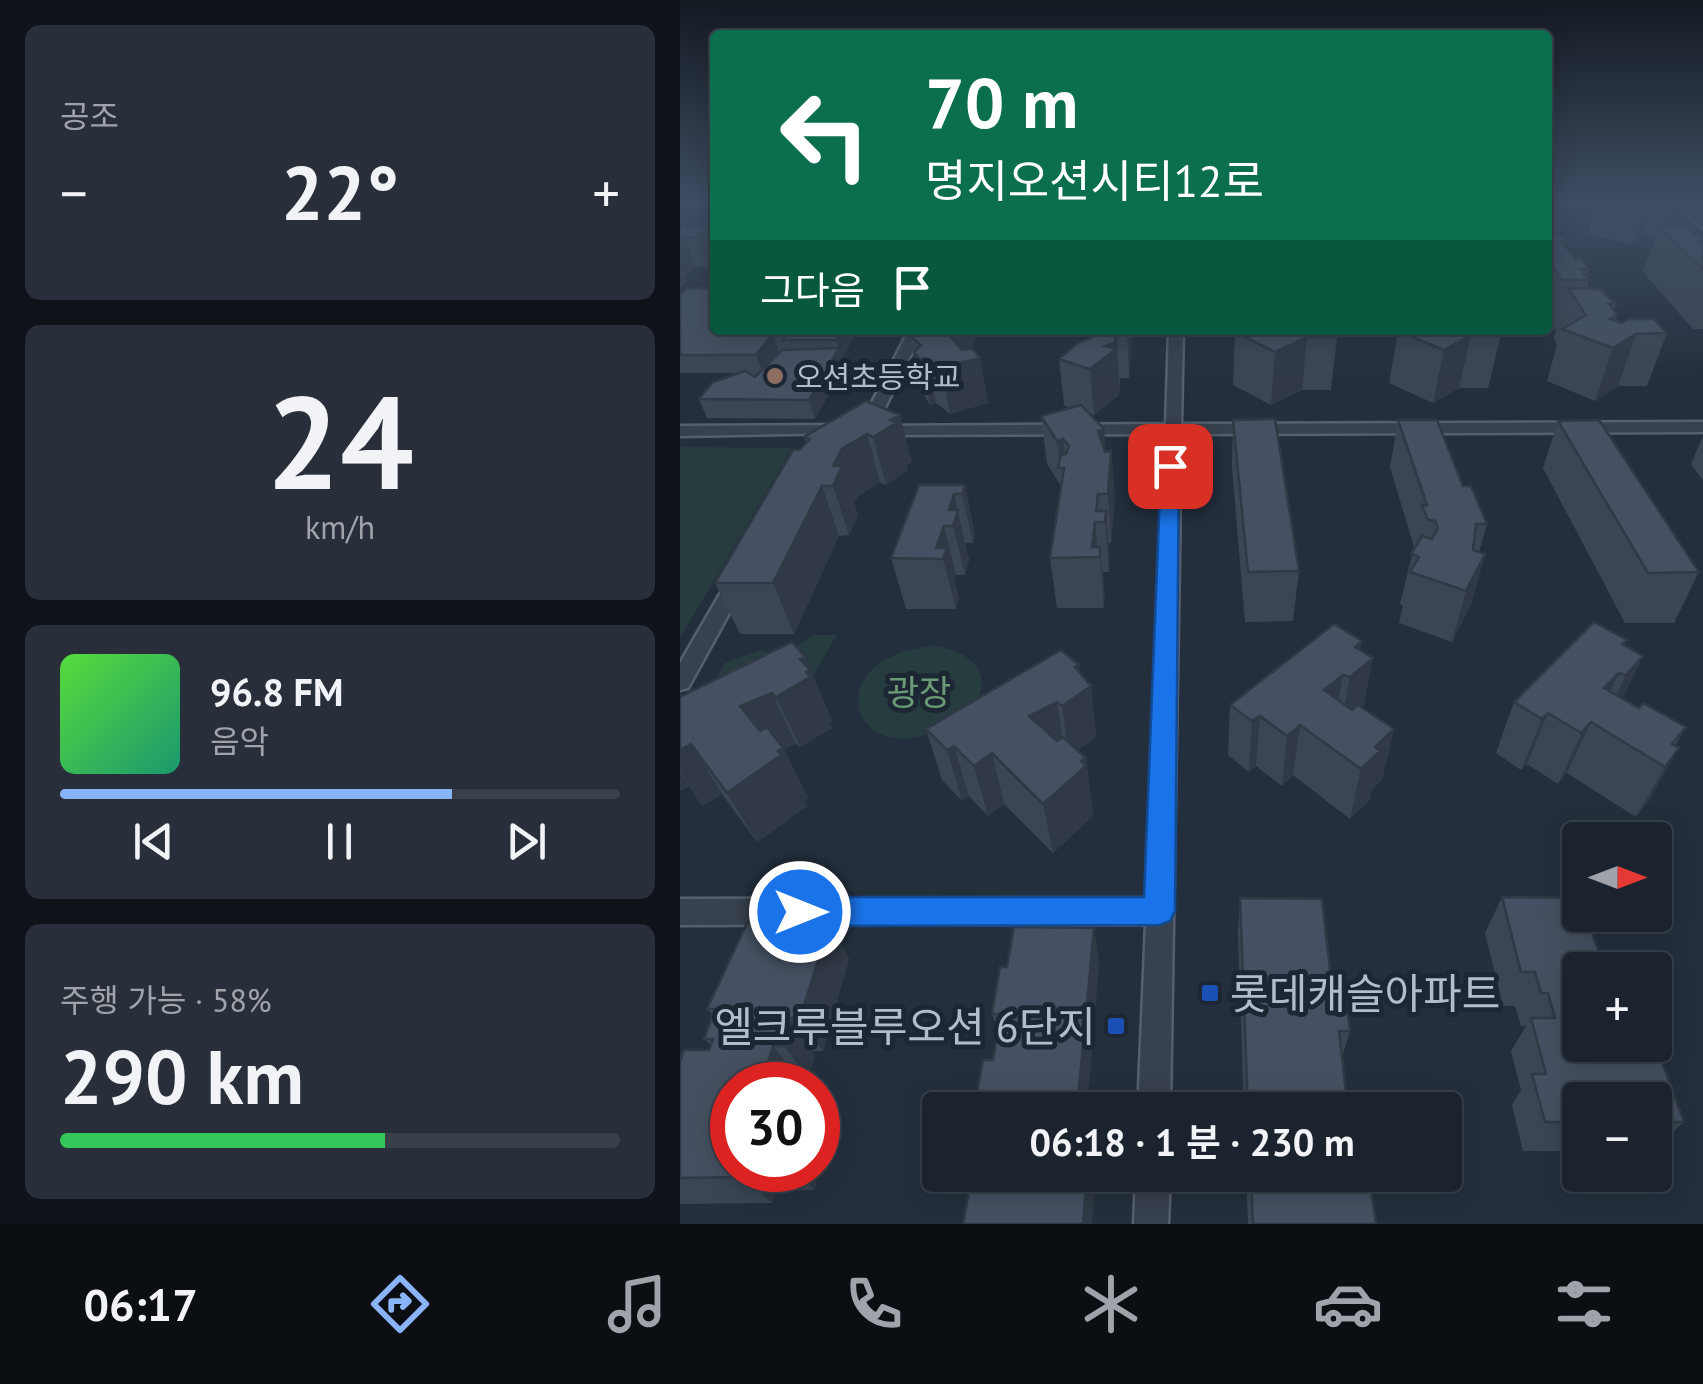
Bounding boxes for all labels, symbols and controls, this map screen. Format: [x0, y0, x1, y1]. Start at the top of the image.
text: 70 m [925, 57, 1078, 147]
icon: left [760, 70, 890, 200]
text: 공조 [60, 95, 119, 137]
text: 22° [281, 144, 399, 241]
text: 명지오션시티12로 [925, 151, 1264, 209]
text: − [60, 157, 88, 228]
text: + [592, 157, 620, 228]
icon: arrive [885, 260, 940, 315]
text: 그다음 [760, 265, 865, 314]
text: 24 [266, 357, 414, 525]
place label: 오션초등학교 [795, 357, 961, 396]
marker: 오션초등학교 [764, 365, 786, 387]
pin [1128, 424, 1213, 509]
icon: arrive [1143, 439, 1198, 494]
text: km/h [305, 506, 375, 548]
text: 96.8 FM [210, 667, 343, 716]
park label: 광장 [887, 669, 951, 715]
text: 음악 [210, 720, 269, 762]
icon: previous [126, 814, 181, 869]
icon: pause [312, 814, 367, 869]
icon: next [499, 814, 554, 869]
north arrow [1562, 822, 1672, 932]
map controls [1562, 822, 1672, 1192]
position arrow [748, 860, 852, 964]
button: + [1562, 952, 1672, 1062]
place label: 롯데캐슬아파트 [1230, 966, 1500, 1021]
text: 주행 가능 · 58% [60, 979, 272, 1021]
marker: 롯데캐슬아파트 [1199, 982, 1221, 1004]
place label: 엘크루블루오션 6단지 [714, 999, 1096, 1054]
marker: 엘크루블루오션 6단지 [1105, 1015, 1127, 1037]
text: 290 km [60, 1028, 304, 1125]
speed limit sign: 30 [710, 1062, 840, 1192]
button: − [1562, 1082, 1672, 1192]
text: 06:18 · 1 분 · 230 m [1029, 1117, 1355, 1166]
icon: directions [365, 1269, 435, 1339]
icon: music [602, 1269, 672, 1339]
icon: phone [839, 1269, 909, 1339]
icon: climate [1076, 1269, 1146, 1339]
icon: car [1313, 1269, 1383, 1339]
icon: filters [1549, 1269, 1619, 1339]
text: 06:17 [83, 1275, 198, 1333]

